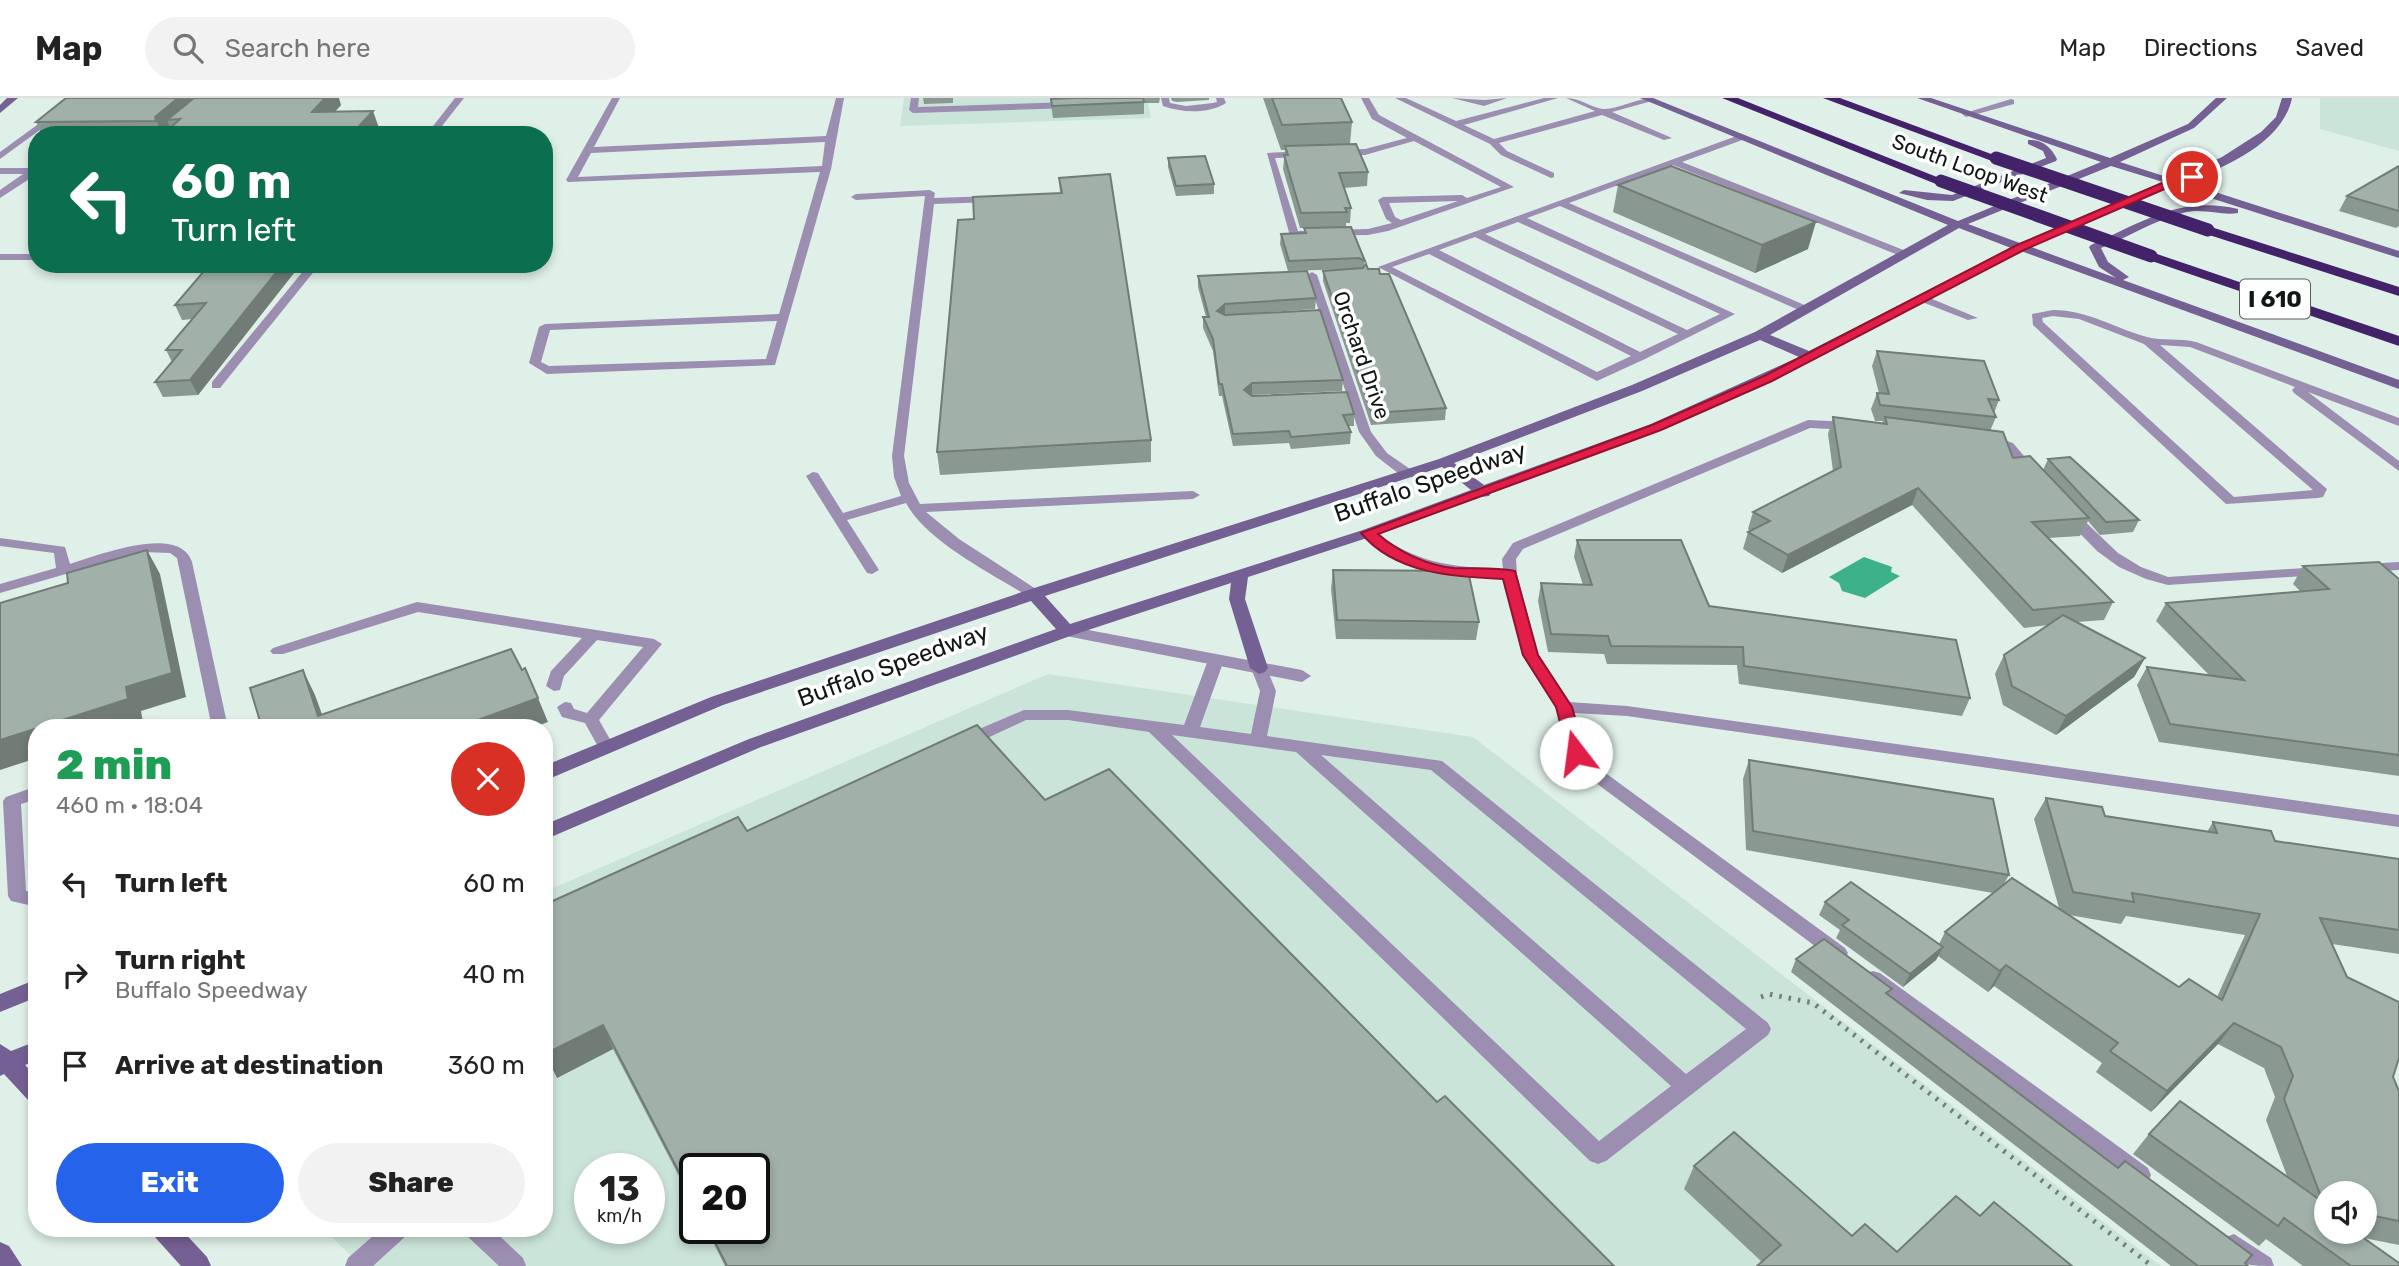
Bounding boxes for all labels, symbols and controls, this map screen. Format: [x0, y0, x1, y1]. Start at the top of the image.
search box [145, 17, 635, 80]
text: Map [35, 29, 103, 68]
icon: search [169, 29, 207, 67]
text: Search here [225, 33, 370, 64]
text: Map [2059, 34, 2106, 62]
text: Directions [2144, 34, 2257, 62]
text: Saved [2295, 34, 2364, 62]
street label: South Loop West [1889, 128, 2051, 208]
pin [2162, 147, 2222, 207]
text: 60 m [171, 152, 292, 210]
icon: left [56, 154, 147, 245]
icon: arrive [2173, 158, 2211, 196]
text: Turn left [171, 211, 296, 249]
road number: I 610 [2240, 280, 2310, 318]
street label: Orchard Drive [1328, 288, 1396, 422]
street label: Buffalo Speedway [1330, 436, 1530, 528]
street label: Buffalo Speedway [794, 617, 992, 713]
position arrow [1539, 716, 1613, 790]
text: 2 min [56, 740, 172, 790]
button: close [451, 742, 525, 816]
text: 460 m · 18:04 [56, 791, 203, 819]
icon: left [56, 865, 94, 903]
text: Turn left [115, 868, 227, 899]
text: 60 m [463, 868, 525, 899]
text: Turn right [115, 945, 245, 976]
icon: right [56, 956, 94, 994]
text: 40 m [463, 959, 525, 990]
text: Buffalo Speedway [115, 976, 308, 1004]
icon: arrive [56, 1047, 94, 1085]
text: Arrive at destination [115, 1050, 383, 1081]
text: 360 m [448, 1050, 525, 1081]
button: Exit [56, 1143, 284, 1223]
button: Share [298, 1143, 525, 1223]
speed limit sign: 20 [679, 1153, 770, 1244]
text: 13 [599, 1168, 640, 1210]
map controls [2314, 1181, 2377, 1244]
button: sound [2314, 1181, 2377, 1244]
text: km/h [597, 1205, 642, 1227]

